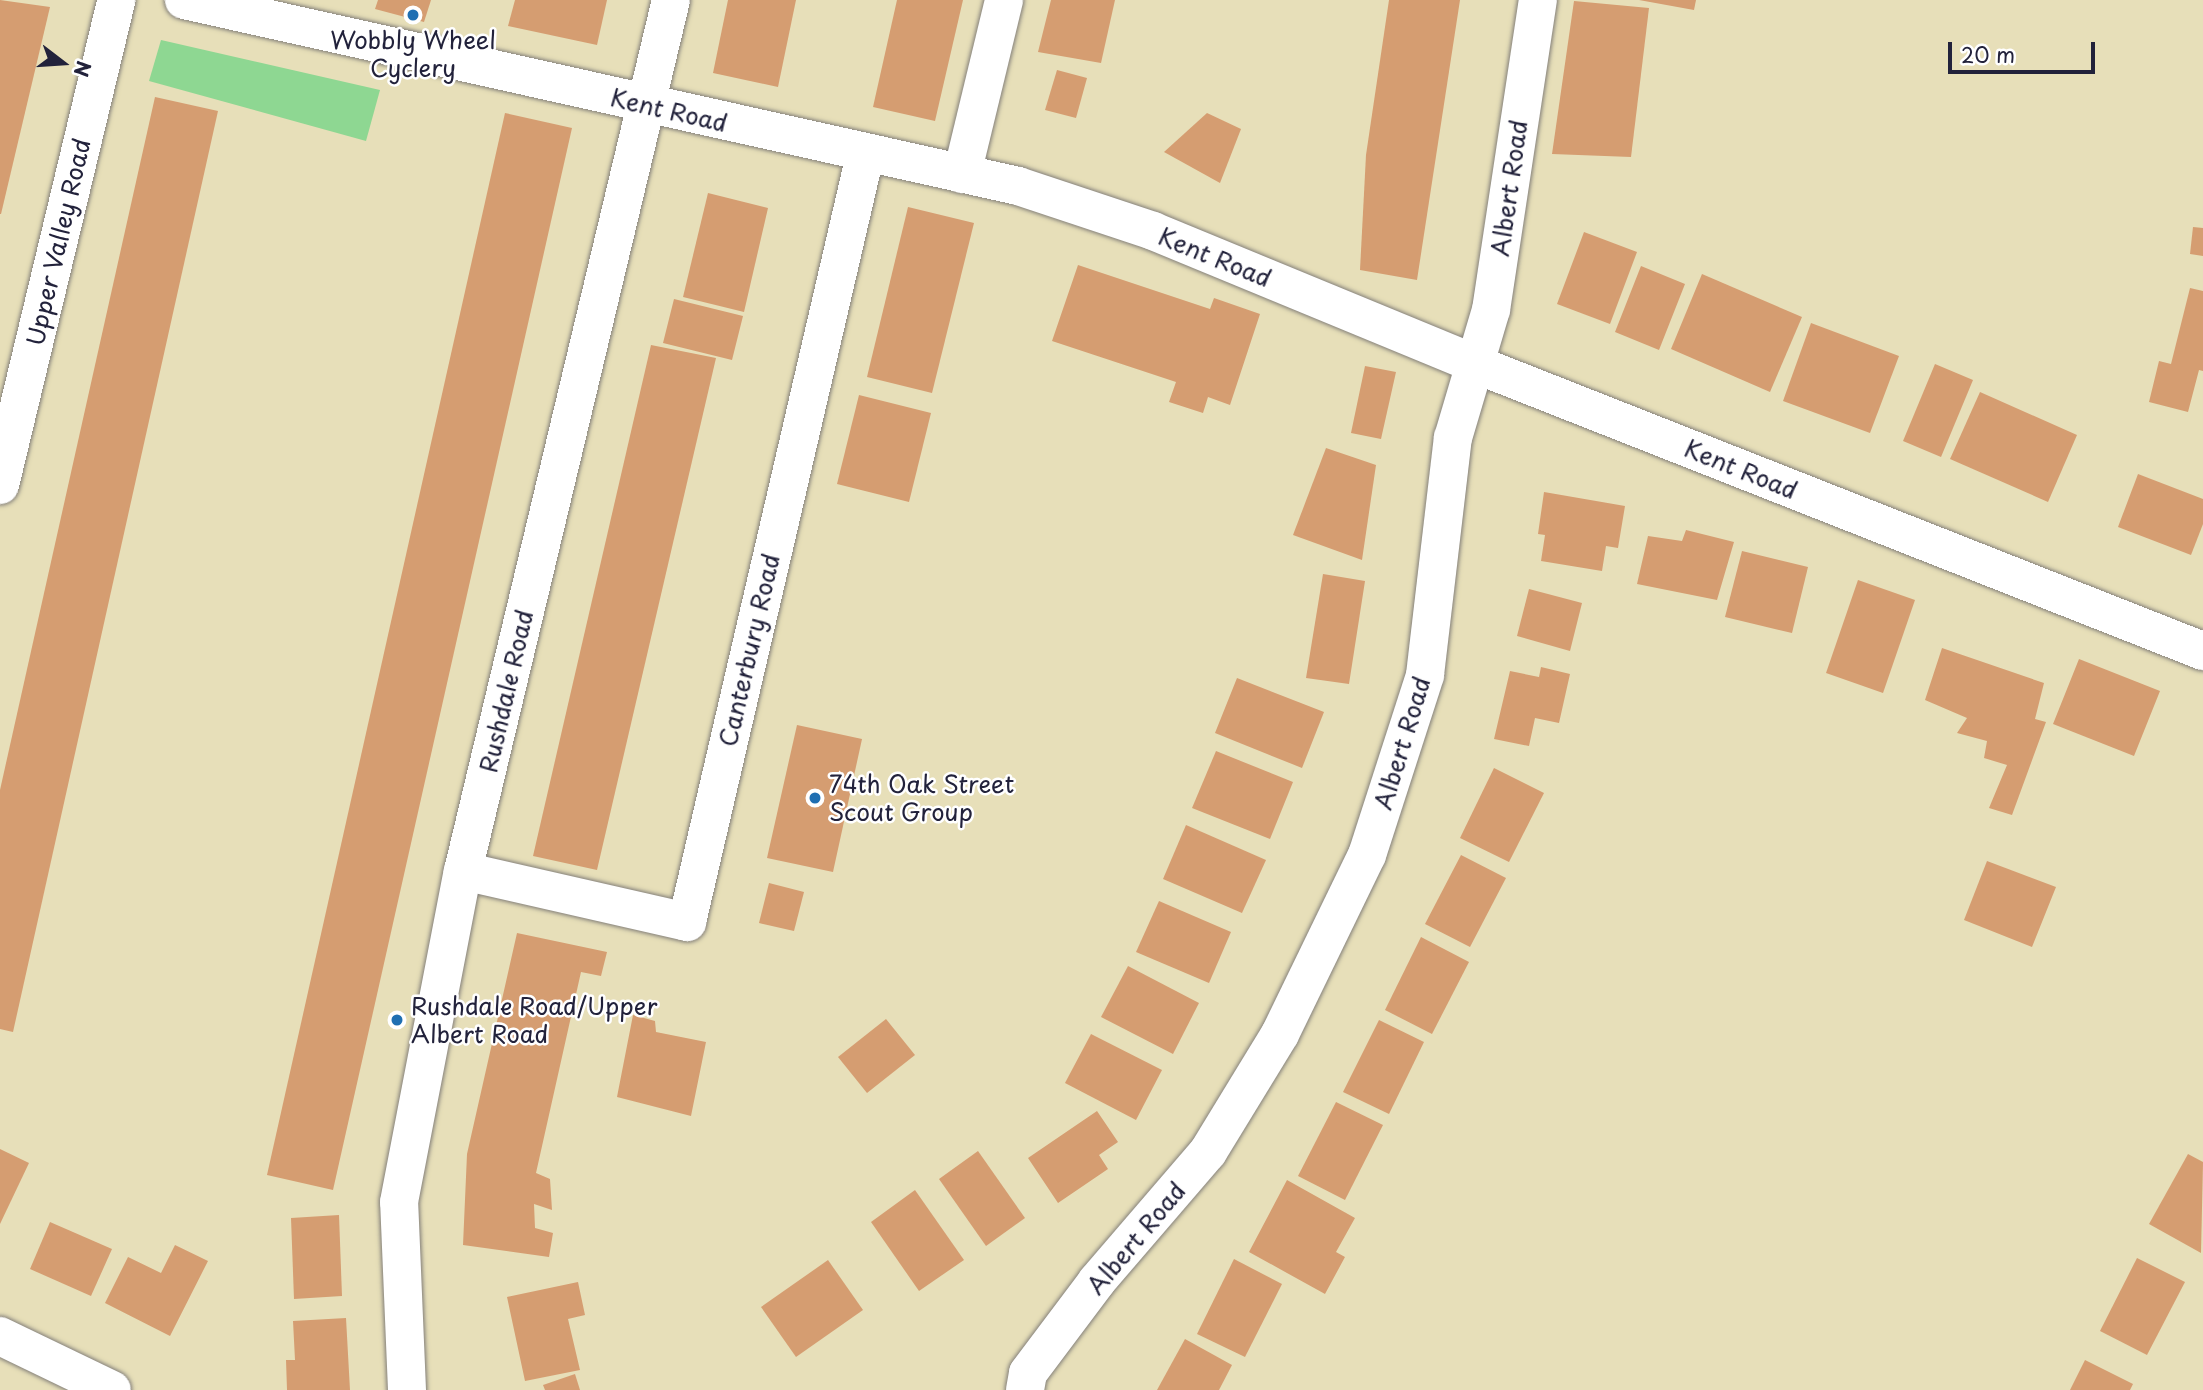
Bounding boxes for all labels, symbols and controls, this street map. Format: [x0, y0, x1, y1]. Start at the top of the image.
marker: Wobbly Wheel Cyclery [405, 7, 421, 23]
place label: Wobbly Wheel Cyclery [330, 26, 496, 82]
north arrow [28, 28, 98, 98]
scale bar [1951, 28, 2098, 72]
text: 20 m [1961, 38, 2015, 70]
text: N [67, 58, 99, 80]
street label: Kent Road [608, 83, 730, 137]
street label: Albert Road [1485, 117, 1533, 259]
street label: Upper Valley Road [20, 135, 96, 349]
street label: Kent Road [1154, 221, 1276, 293]
street label: Kent Road [1680, 433, 1802, 505]
street label: Canterbury Road [713, 551, 785, 749]
street label: Rushdale Road [473, 606, 539, 776]
street label: Albert Road [1368, 673, 1436, 813]
place label: 74th Oak Street Scout Group [829, 770, 1018, 826]
marker: 74th Oak Street Scout Group [807, 790, 823, 806]
place label: Rushdale Road/Upper Albert Road [411, 992, 659, 1048]
marker: Rushdale Road/Upper Albert Road [389, 1012, 405, 1028]
street label: Albert Road [1080, 1176, 1192, 1300]

